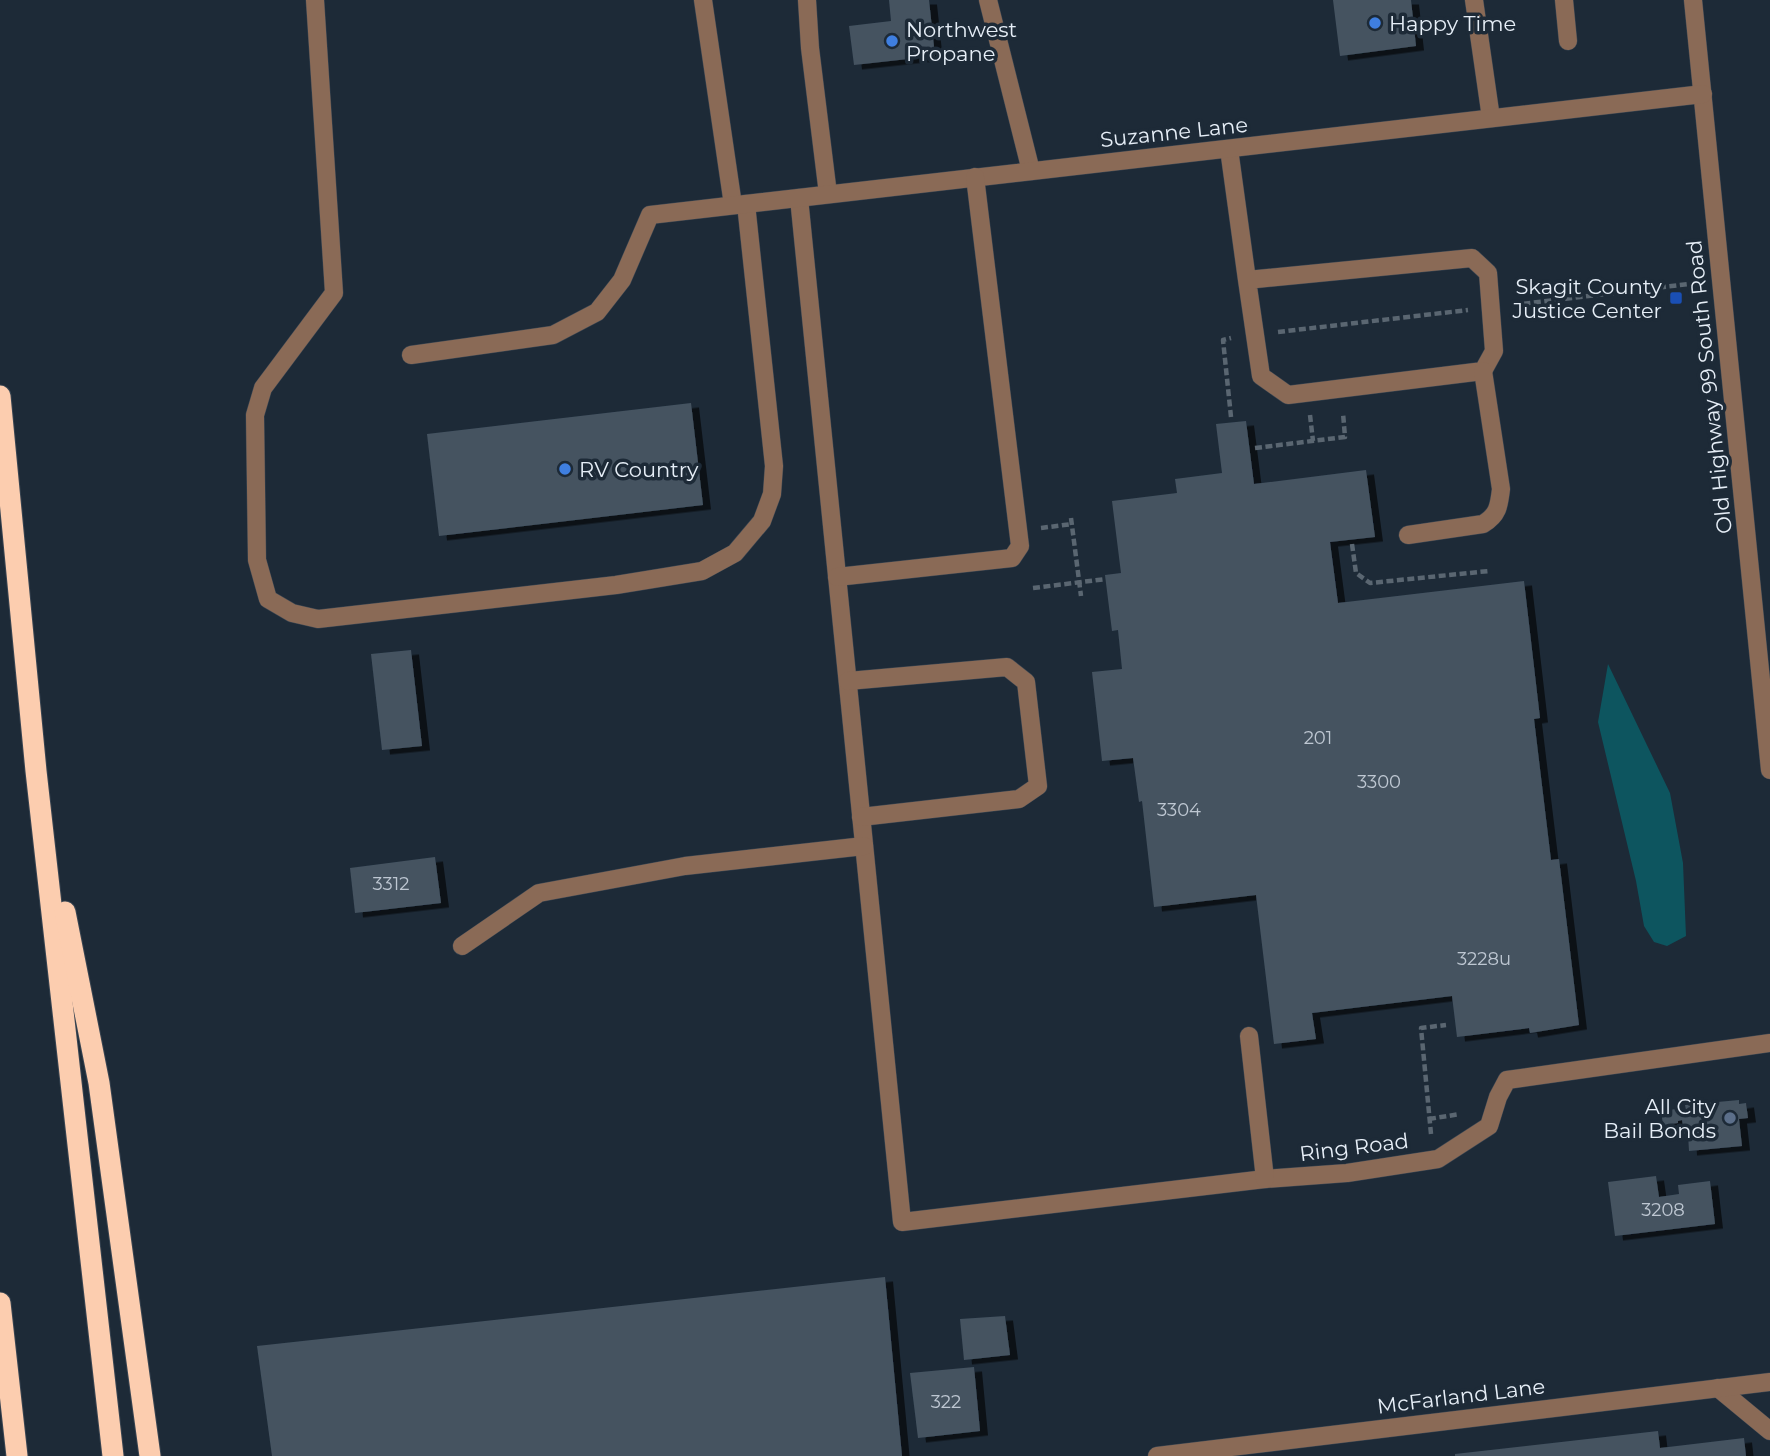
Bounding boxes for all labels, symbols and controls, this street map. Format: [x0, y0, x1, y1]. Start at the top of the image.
place label: Happy Time [1389, 11, 1516, 36]
marker: Happy Time [1367, 15, 1383, 31]
place label: Northwest Propane [906, 17, 1017, 66]
marker: Northwest Propane [884, 33, 900, 49]
street label: Suzanne Lane [1099, 112, 1249, 152]
street label: Old Highway 99 South Road [1681, 239, 1737, 535]
place label: Skagit County Justice Center [1512, 274, 1663, 323]
marker: Skagit County Justice Center [1668, 290, 1684, 306]
place label: RV Country [579, 457, 699, 482]
marker: RV Country [557, 461, 573, 477]
house number: 201 [1304, 727, 1332, 749]
house number: 3300 [1357, 771, 1401, 793]
house number: 3304 [1157, 799, 1201, 821]
house number: 3312 [373, 873, 409, 895]
house number: 3228u [1457, 948, 1511, 970]
place label: All City Bail Bonds [1603, 1094, 1717, 1143]
marker: All City Bail Bonds [1722, 1110, 1738, 1126]
street label: Ring Road [1298, 1128, 1410, 1166]
house number: 3208 [1641, 1199, 1685, 1221]
street label: McFarland Lane [1376, 1373, 1546, 1419]
house number: 322 [931, 1391, 961, 1413]

